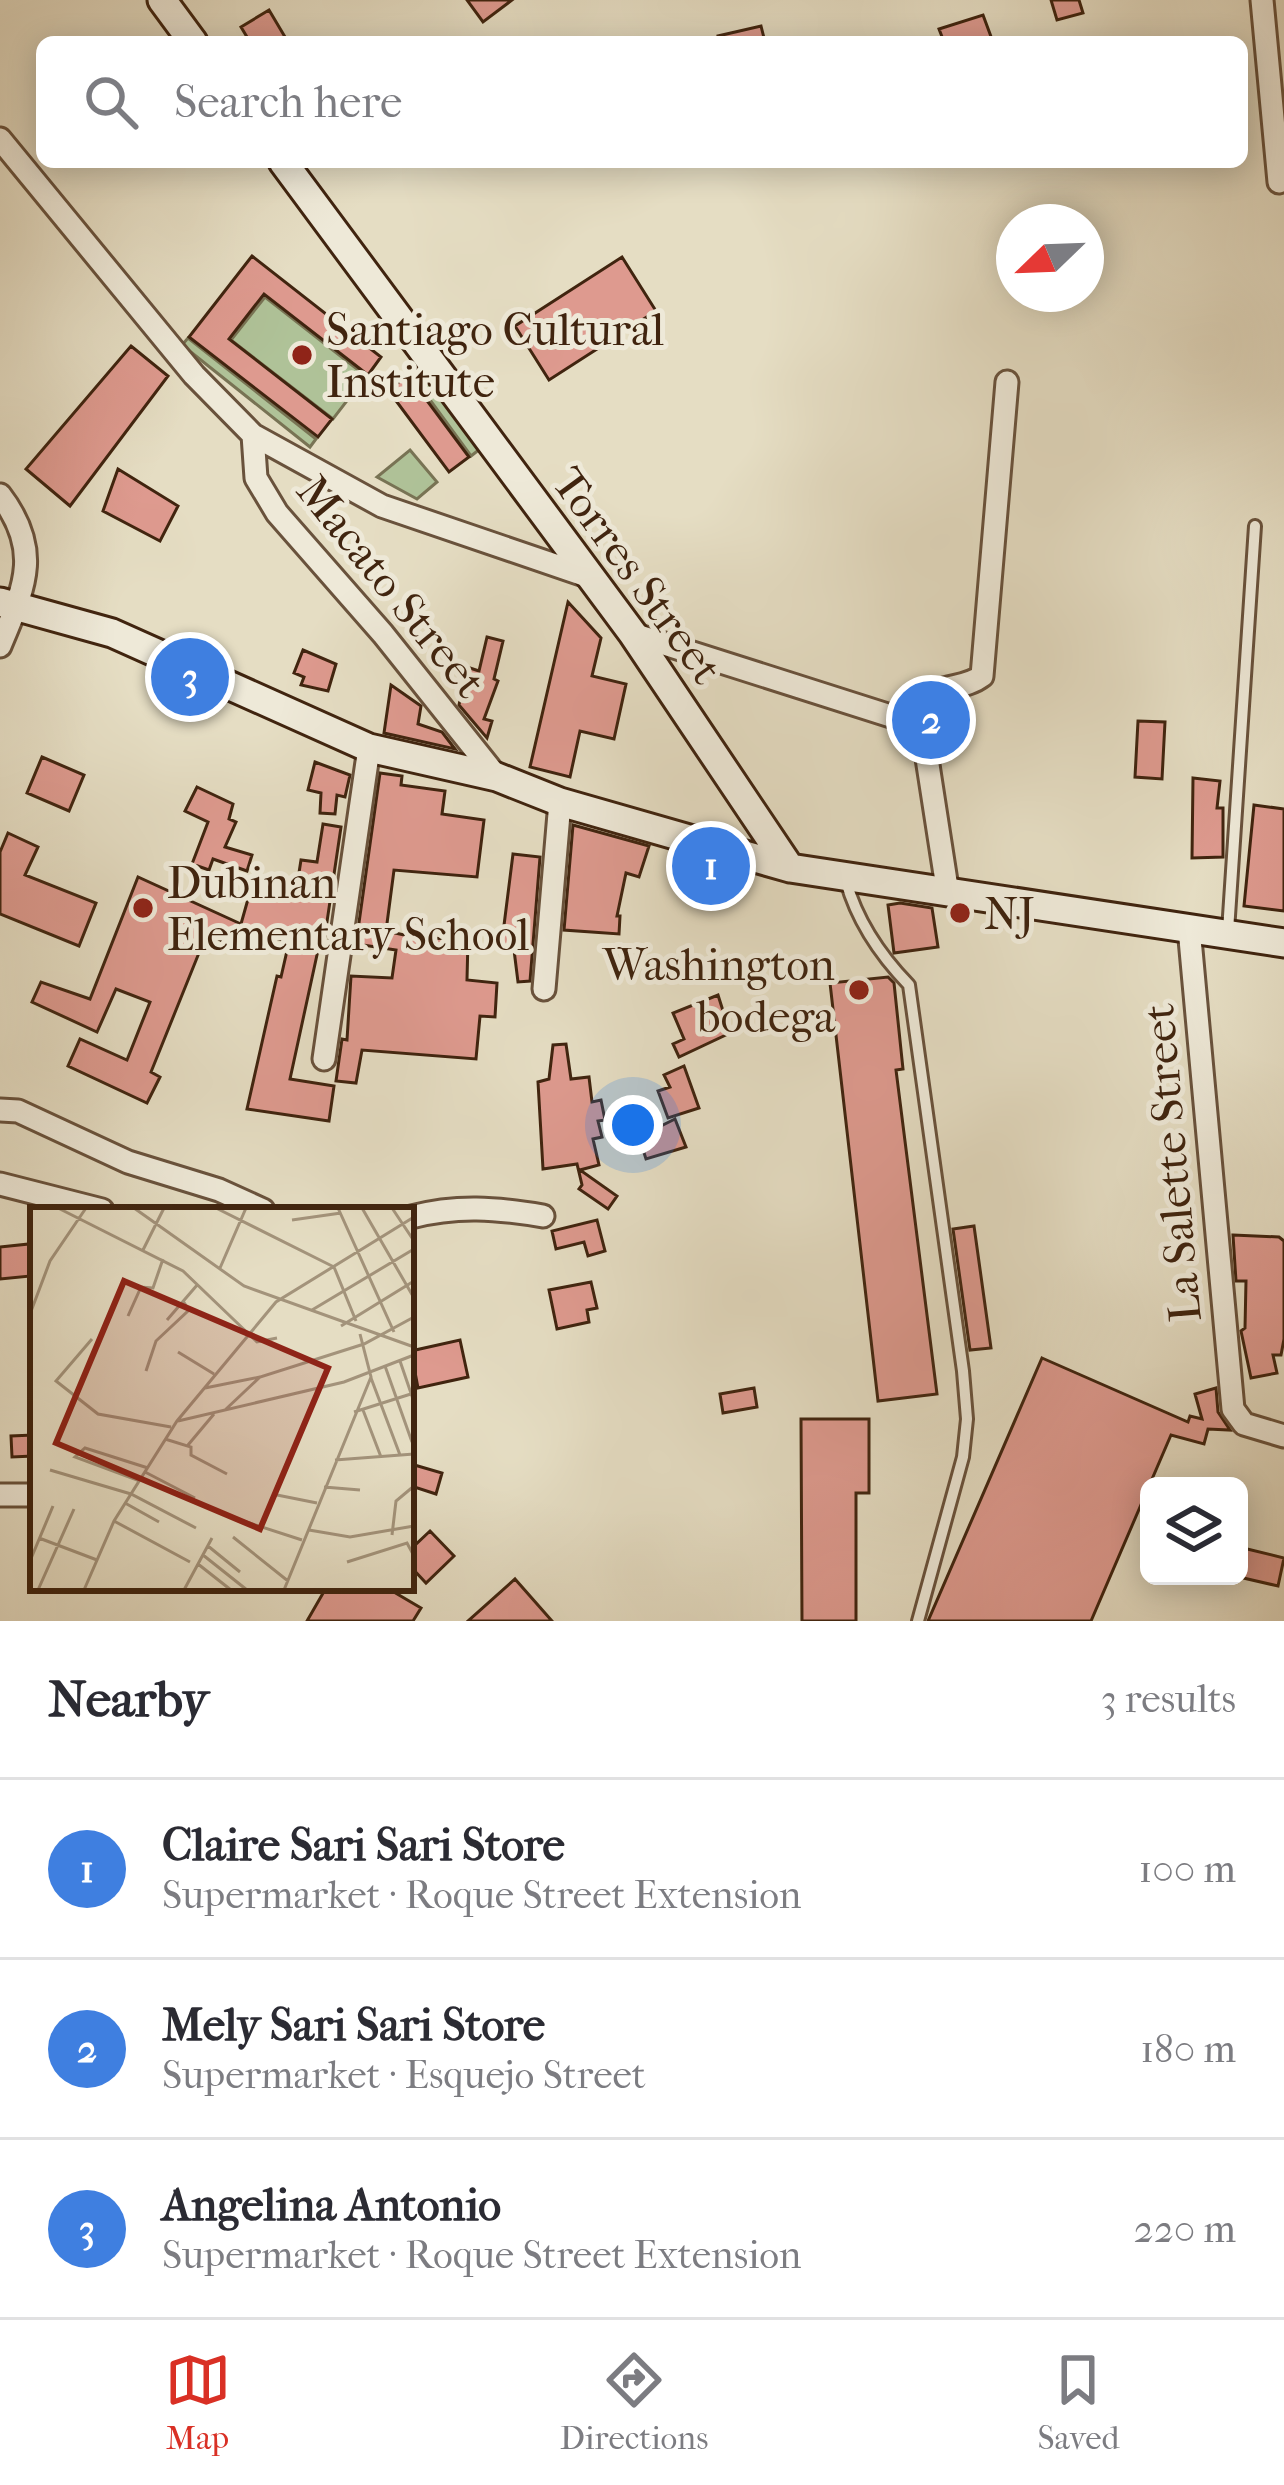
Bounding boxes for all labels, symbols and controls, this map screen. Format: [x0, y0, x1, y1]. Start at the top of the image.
search box [36, 36, 1248, 168]
icon: search [78, 69, 144, 135]
text: Search here [174, 76, 402, 129]
north arrow [996, 204, 1104, 312]
place label: Santiago Cultural Institute [326, 304, 664, 409]
marker: Santiago Cultural Institute [289, 342, 315, 368]
street label: Torres Street [541, 458, 733, 694]
street label: Macato Street [285, 465, 496, 709]
pin: 3 [151, 632, 229, 722]
pin: 2 [892, 675, 970, 765]
pin: 1 [672, 821, 750, 911]
place label: Dubinan Elementary School [167, 857, 529, 962]
place label: NJ [984, 888, 1035, 941]
marker: Dubinan Elementary School [130, 895, 156, 921]
marker: NJ [947, 900, 973, 926]
place label: Washington bodega [602, 939, 836, 1044]
marker: Washington bodega [846, 977, 872, 1003]
street label: La Salette Street [1132, 1002, 1213, 1324]
your location [603, 1095, 663, 1155]
inset map [30, 1207, 414, 1591]
map controls [1140, 1477, 1248, 1585]
button: layers [1140, 1477, 1248, 1585]
text: Nearby [48, 1669, 209, 1729]
text: 3 results [1101, 1676, 1236, 1722]
text: Claire Sari Sari Store [162, 1819, 565, 1872]
text: 1 [80, 1846, 94, 1892]
text: 100 m [1138, 1846, 1236, 1892]
text: Supermarket · Roque Street Extension [162, 1872, 802, 1918]
text: Mely Sari Sari Store [162, 1999, 545, 2052]
text: 2 [77, 2026, 97, 2072]
text: 180 m [1140, 2026, 1236, 2072]
text: Supermarket · Esquejo Street [162, 2052, 646, 2098]
text: Angelina Antonio [162, 2179, 501, 2232]
text: 3 [79, 2206, 95, 2252]
text: 220 m [1134, 2206, 1236, 2252]
text: Supermarket · Roque Street Extension [162, 2232, 802, 2278]
tab: Map [165, 2347, 231, 2458]
tab: Directions [560, 2347, 708, 2458]
tab: Saved [1038, 2347, 1119, 2458]

